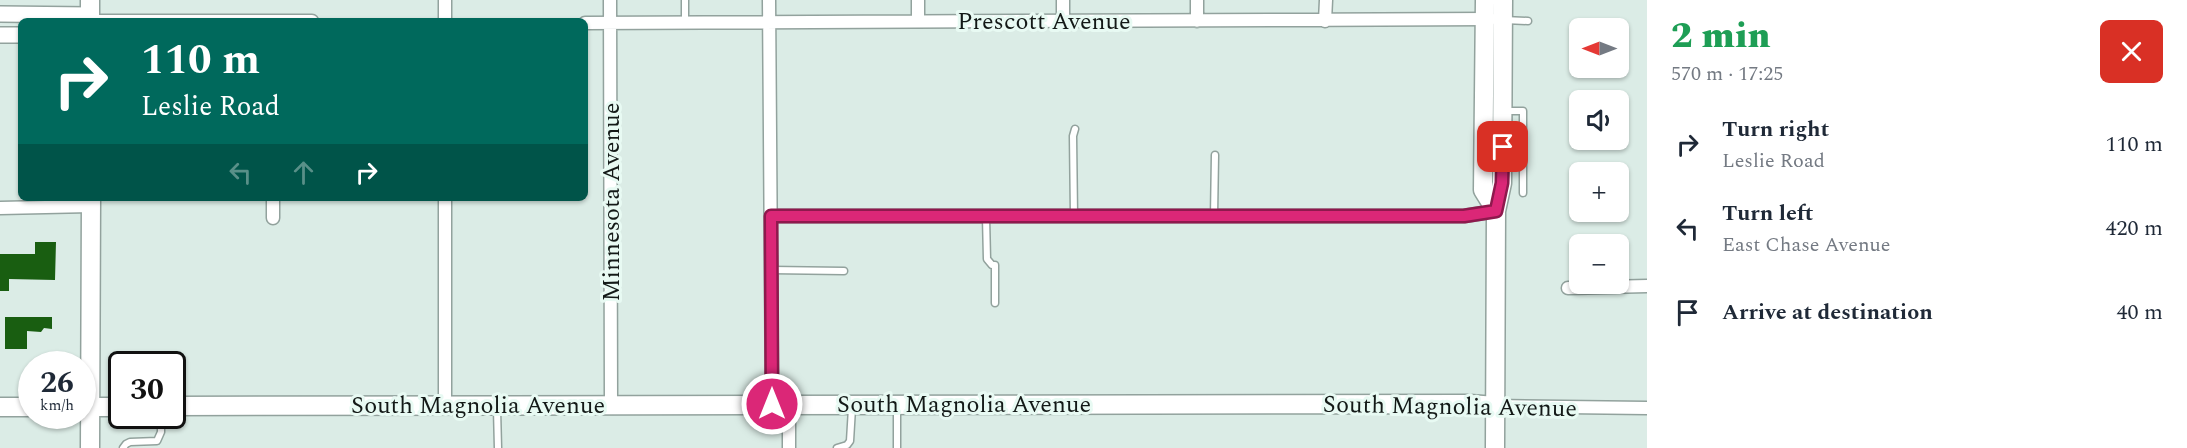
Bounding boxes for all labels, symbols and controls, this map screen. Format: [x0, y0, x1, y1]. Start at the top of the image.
street label: Prescott Avenue [957, 4, 1131, 40]
text: 2 min [1671, 9, 1771, 64]
north arrow [1569, 18, 1629, 78]
map controls [1569, 18, 1629, 294]
button: close [2100, 20, 2163, 83]
text: 110 m [141, 29, 260, 92]
icon: right [42, 42, 120, 120]
text: 570 m · 17:25 [1671, 59, 1783, 89]
text: Leslie Road [141, 86, 280, 128]
button: sound [1569, 90, 1629, 150]
street label: Minnesota Avenue [594, 103, 630, 301]
text: Turn right [1722, 113, 1829, 146]
pin [1477, 121, 1528, 172]
icon: right [1671, 128, 1704, 161]
text: 110 m [2106, 128, 2163, 161]
icon: arrive [1486, 130, 1519, 163]
text: Leslie Road [1722, 146, 1825, 176]
icon: left [224, 156, 257, 189]
icon: ahead [287, 156, 320, 189]
icon: right [350, 156, 383, 189]
button: + [1569, 162, 1629, 222]
text: Turn left [1722, 197, 1814, 230]
icon: left [1671, 212, 1704, 245]
text: 420 m [2106, 212, 2163, 245]
text: East Chase Avenue [1722, 230, 1891, 260]
button: − [1569, 234, 1629, 294]
icon: arrive [1671, 296, 1704, 329]
text: Arrive at destination [1722, 296, 1933, 329]
text: 40 m [2117, 296, 2163, 329]
speed limit sign: 30 [108, 351, 186, 429]
text: 26 [40, 360, 74, 406]
position arrow [740, 372, 804, 436]
street label: South Magnolia Avenue [837, 387, 1091, 423]
street label: South Magnolia Avenue [1323, 387, 1577, 427]
street label: South Magnolia Avenue [351, 388, 605, 424]
text: km/h [40, 394, 74, 417]

